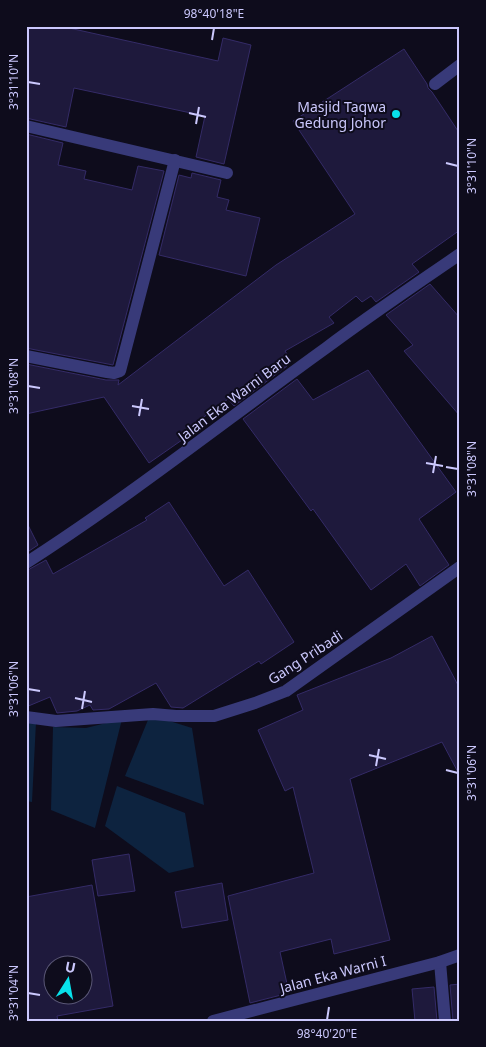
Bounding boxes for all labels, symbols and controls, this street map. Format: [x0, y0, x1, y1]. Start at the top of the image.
text: 98°40'18"E [184, 5, 244, 22]
text: 3°31'10"N [5, 54, 22, 110]
place label: Masjid Taqwa Gedung Johor [295, 97, 386, 132]
marker: Masjid Taqwa Gedung Johor [390, 108, 402, 120]
text: 3°31'10"N [463, 138, 480, 194]
street label: Jalan Eka Warni Baru [172, 349, 294, 447]
text: 3°31'08"N [5, 358, 22, 414]
text: 3°31'08"N [463, 441, 480, 497]
street label: Gang Pribadi [264, 626, 346, 688]
text: 3°31'06"N [5, 661, 22, 717]
text: 3°31'06"N [463, 745, 480, 801]
street label: Jalan Eka Warni I [276, 951, 388, 998]
north arrow [42, 954, 92, 1004]
text: U [64, 956, 78, 977]
text: 3°31'04"N [5, 965, 22, 1021]
text: 98°40'20"E [297, 1025, 357, 1042]

